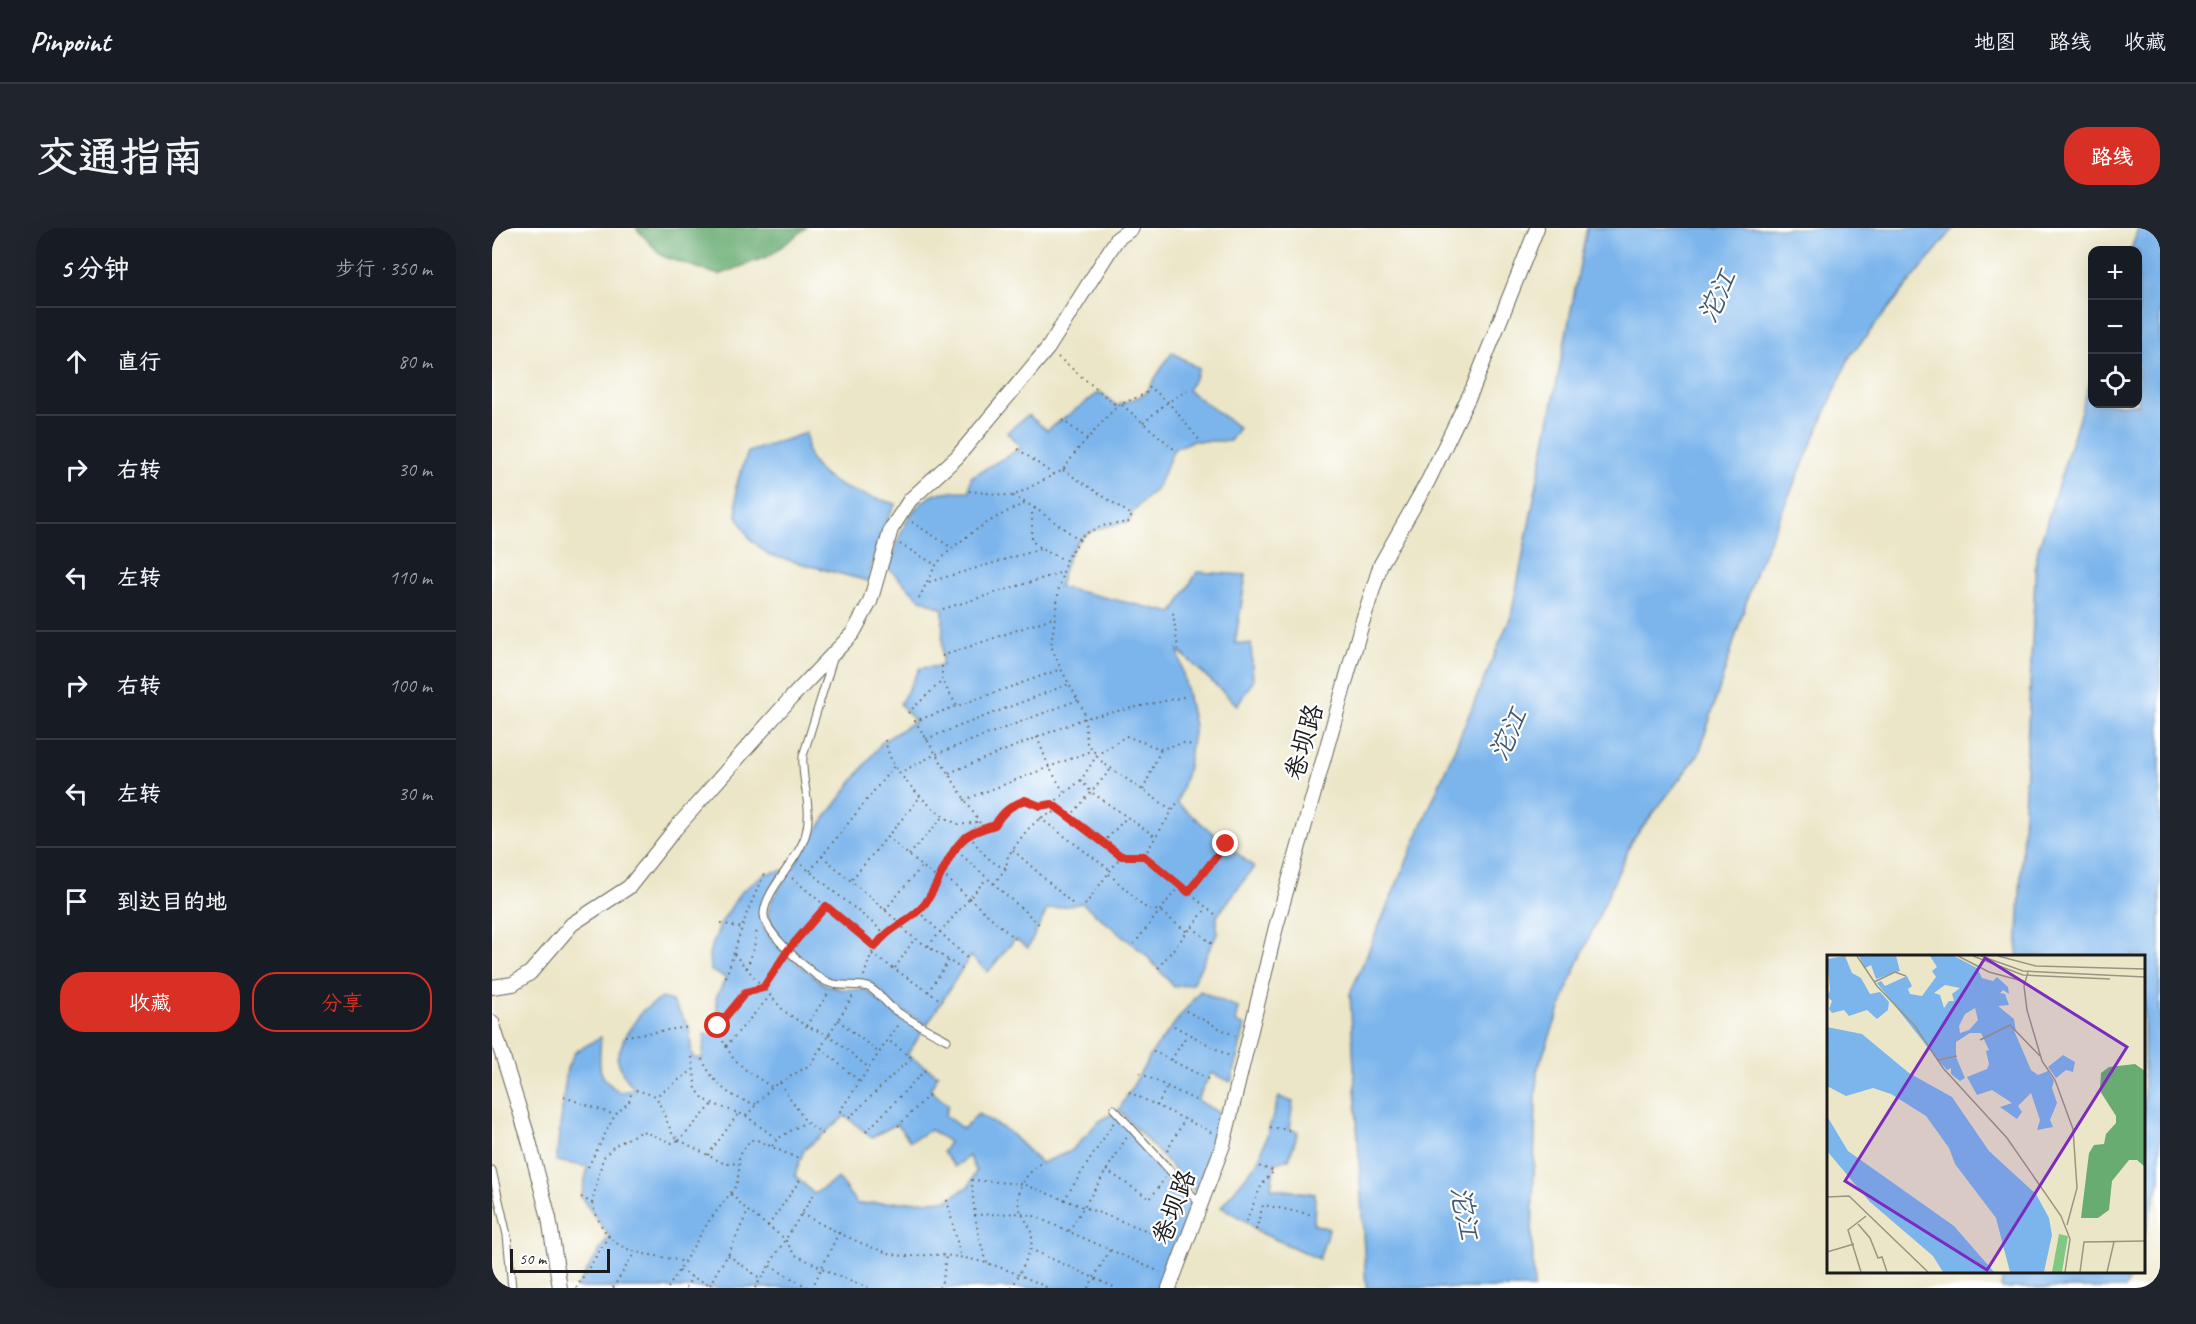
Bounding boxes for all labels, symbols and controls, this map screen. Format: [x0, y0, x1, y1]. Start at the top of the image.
text: Pinpoint [30, 24, 110, 59]
text: 地图 [1974, 29, 2016, 55]
text: 路线 [2049, 29, 2091, 55]
text: 收藏 [2124, 29, 2166, 55]
button: 路线 [2064, 127, 2160, 185]
text: 交通指南 [36, 131, 204, 184]
map controls [2088, 246, 2142, 408]
button: + [2088, 246, 2142, 300]
text: 5 分钟 [60, 252, 130, 285]
text: 步行 · 350 m [336, 256, 432, 281]
water label: 沱江 [1690, 263, 1744, 328]
button: − [2088, 300, 2142, 354]
icon: ahead [60, 345, 93, 378]
text: 直行 [117, 348, 161, 376]
text: 80 m [398, 349, 432, 374]
button: locate [2088, 354, 2142, 408]
icon: right [60, 453, 93, 486]
text: 右转 [117, 456, 161, 484]
text: 30 m [398, 457, 432, 482]
icon: left [60, 561, 93, 594]
text: 左转 [117, 564, 161, 592]
text: 110 m [389, 565, 432, 590]
icon: right [60, 669, 93, 702]
text: 右转 [117, 672, 161, 700]
text: 100 m [389, 673, 432, 698]
street label: 卷坝路 [1277, 700, 1331, 784]
water label: 沱江 [1481, 701, 1535, 766]
icon: left [60, 777, 93, 810]
text: 左转 [117, 780, 161, 808]
text: 30 m [398, 781, 432, 806]
route end [1212, 830, 1238, 856]
icon: arrive [60, 885, 93, 918]
text: 到达目的地 [117, 888, 227, 916]
inset map [1827, 955, 2145, 1273]
button: 收藏 [60, 972, 240, 1032]
button: 分享 [252, 972, 432, 1032]
route start [704, 1012, 730, 1038]
street label: 卷坝路 [1145, 1165, 1203, 1249]
water label: 沱江 [1444, 1183, 1487, 1244]
scale bar [510, 1246, 610, 1274]
text: 50 m [519, 1249, 546, 1269]

